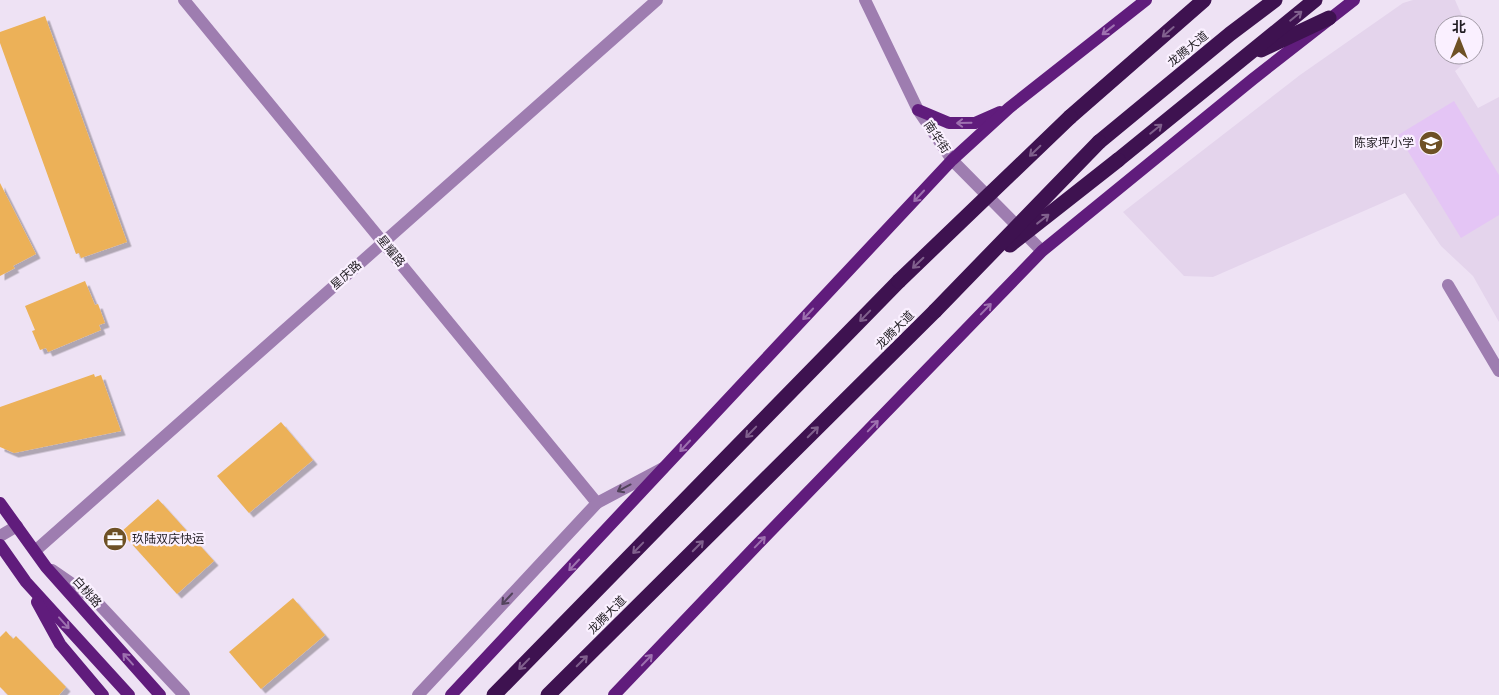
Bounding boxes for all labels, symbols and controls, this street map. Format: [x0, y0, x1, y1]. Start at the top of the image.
one-way arrow [1289, 10, 1302, 21]
north arrow [1434, 15, 1484, 65]
text: 北 [1452, 19, 1466, 36]
one-way arrow [1101, 25, 1115, 35]
one-way arrow [1161, 26, 1174, 38]
street label: 龙腾大道 [1165, 28, 1211, 70]
street label: 南华街 [921, 118, 953, 156]
one-way arrow [956, 118, 972, 128]
one-way arrow [1149, 123, 1162, 134]
school or university icon: 陈家坪小学 [1418, 130, 1444, 156]
place label: 陈家坪小学 [1354, 136, 1414, 150]
one-way arrow [1029, 145, 1041, 157]
one-way arrow [913, 189, 925, 202]
one-way arrow [1037, 214, 1050, 225]
street label: 星耀路 [374, 233, 408, 269]
one-way arrow [911, 257, 924, 269]
street label: 星庆路 [328, 258, 364, 292]
one-way arrow [980, 303, 992, 315]
one-way arrow [802, 308, 814, 321]
street label: 龙腾大道 [873, 308, 917, 352]
one-way arrow [859, 309, 871, 322]
one-way arrow [867, 419, 879, 432]
one-way arrow [745, 425, 757, 438]
one-way arrow [807, 426, 819, 438]
one-way arrow [679, 440, 691, 452]
one-way arrow [617, 484, 632, 493]
office icon: 玖陆双庆快运 [102, 526, 128, 552]
place label: 玖陆双庆快运 [132, 532, 204, 546]
one-way arrow [754, 536, 766, 549]
one-way arrow [691, 540, 704, 552]
one-way arrow [632, 542, 644, 554]
one-way arrow [568, 558, 580, 571]
street label: 白桃路 [70, 574, 104, 610]
one-way arrow [501, 593, 513, 606]
street label: 龙腾大道 [585, 593, 629, 637]
one-way arrow [58, 617, 70, 630]
one-way arrow [122, 652, 134, 665]
one-way arrow [641, 653, 653, 666]
one-way arrow [576, 655, 588, 667]
one-way arrow [518, 658, 530, 670]

